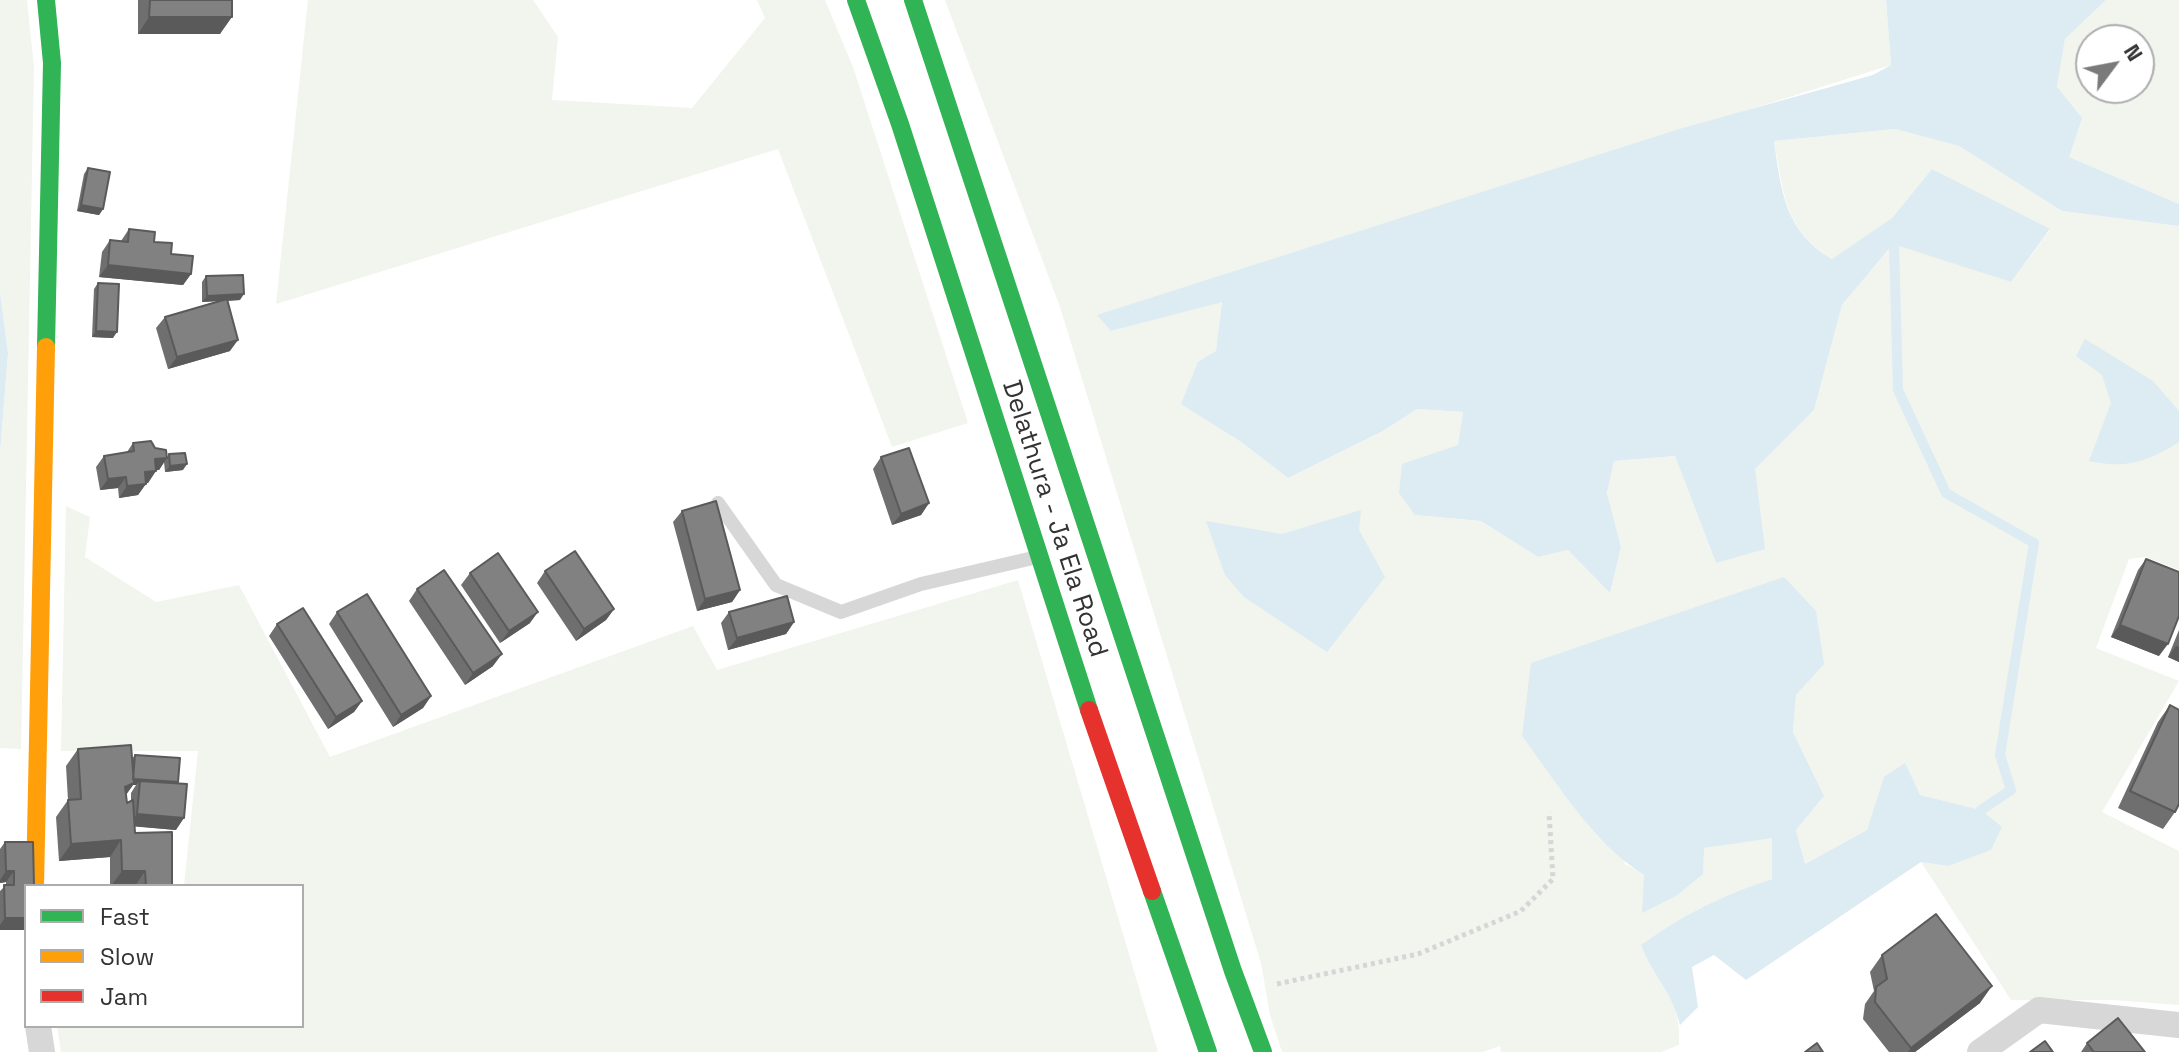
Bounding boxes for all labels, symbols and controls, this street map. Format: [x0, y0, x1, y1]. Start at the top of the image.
north arrow [2075, 24, 2155, 104]
text: N [2118, 39, 2149, 66]
street label: Delathura - Ja Ela Road [994, 377, 1114, 661]
legend [24, 884, 304, 1028]
text: Fast [100, 901, 150, 932]
text: Slow [100, 941, 154, 972]
text: Jam [100, 981, 148, 1012]

